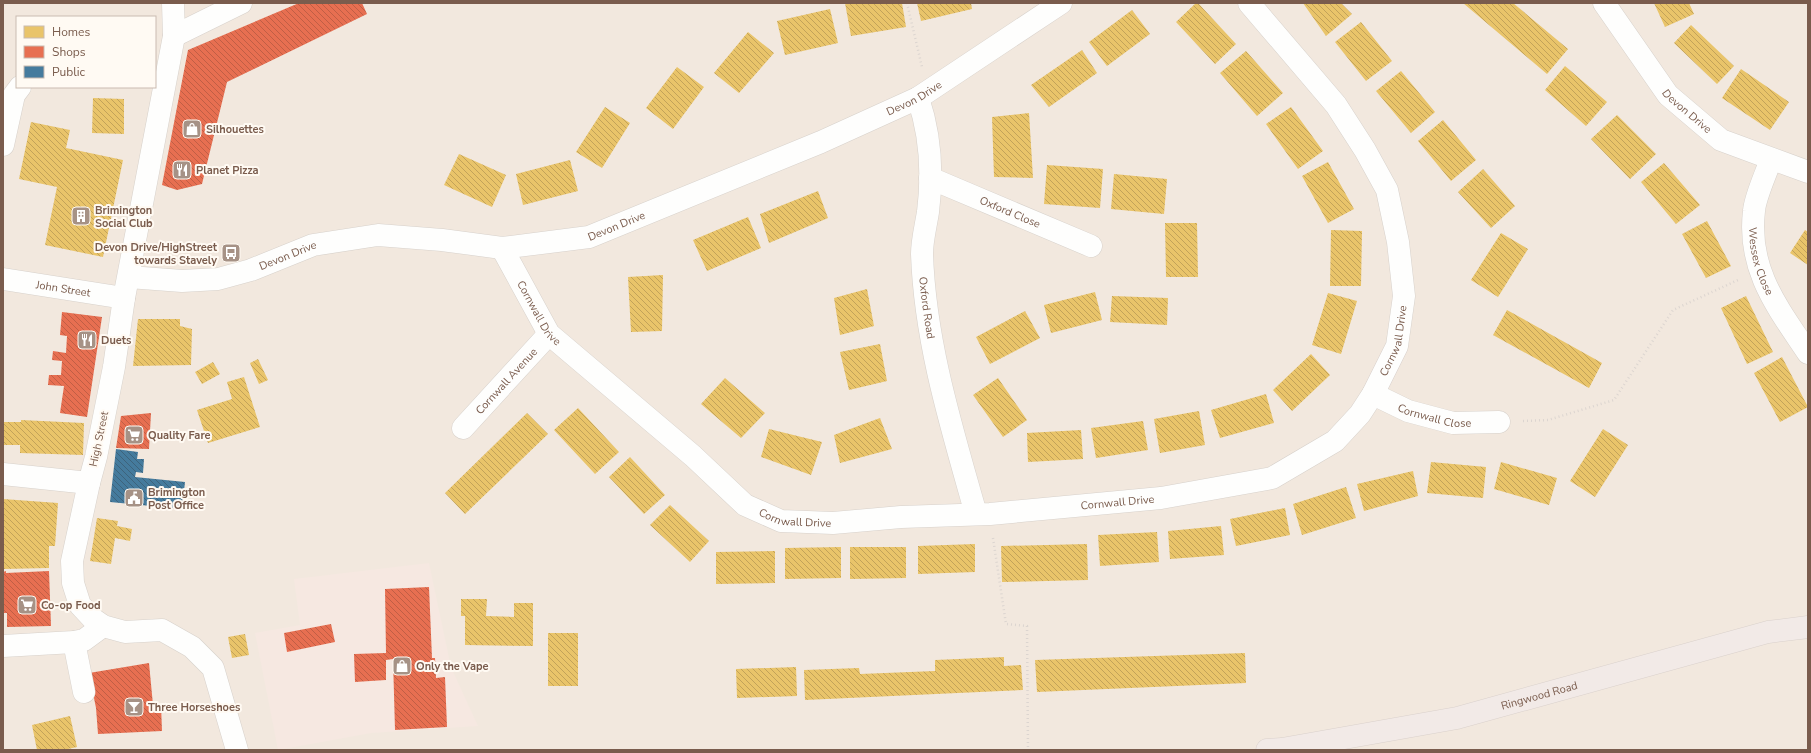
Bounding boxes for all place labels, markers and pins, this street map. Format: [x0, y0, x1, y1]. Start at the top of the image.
shop icon: Silhouettes [181, 118, 203, 140]
place label: Silhouettes [206, 122, 264, 137]
restaurant icon: Planet Pizza [171, 159, 193, 181]
place label: Planet Pizza [196, 163, 259, 178]
place label: Brimington Social Club [95, 203, 153, 231]
building icon: Brimington Social Club [70, 205, 92, 227]
place label: Devon Drive/HighStreet towards Stavely [95, 240, 218, 268]
bus stop icon: Devon Drive/HighStreet towards Stavely [220, 242, 242, 264]
restaurant icon: Duets [76, 329, 98, 351]
place label: Duets [101, 333, 131, 348]
supermarket icon: Quality Fare [123, 424, 145, 446]
place label: Quality Fare [148, 428, 211, 443]
place label: Brimington Post Office [148, 485, 205, 513]
public building icon: Brimington Post Office [123, 487, 145, 509]
supermarket icon: Co-op Food [16, 594, 38, 616]
place label: Co-op Food [41, 598, 101, 613]
shop icon: Only the Vape [391, 655, 413, 677]
place label: Only the Vape [416, 659, 489, 674]
bar icon: Three Horseshoes [123, 696, 145, 718]
place label: Three Horseshoes [148, 700, 240, 715]

